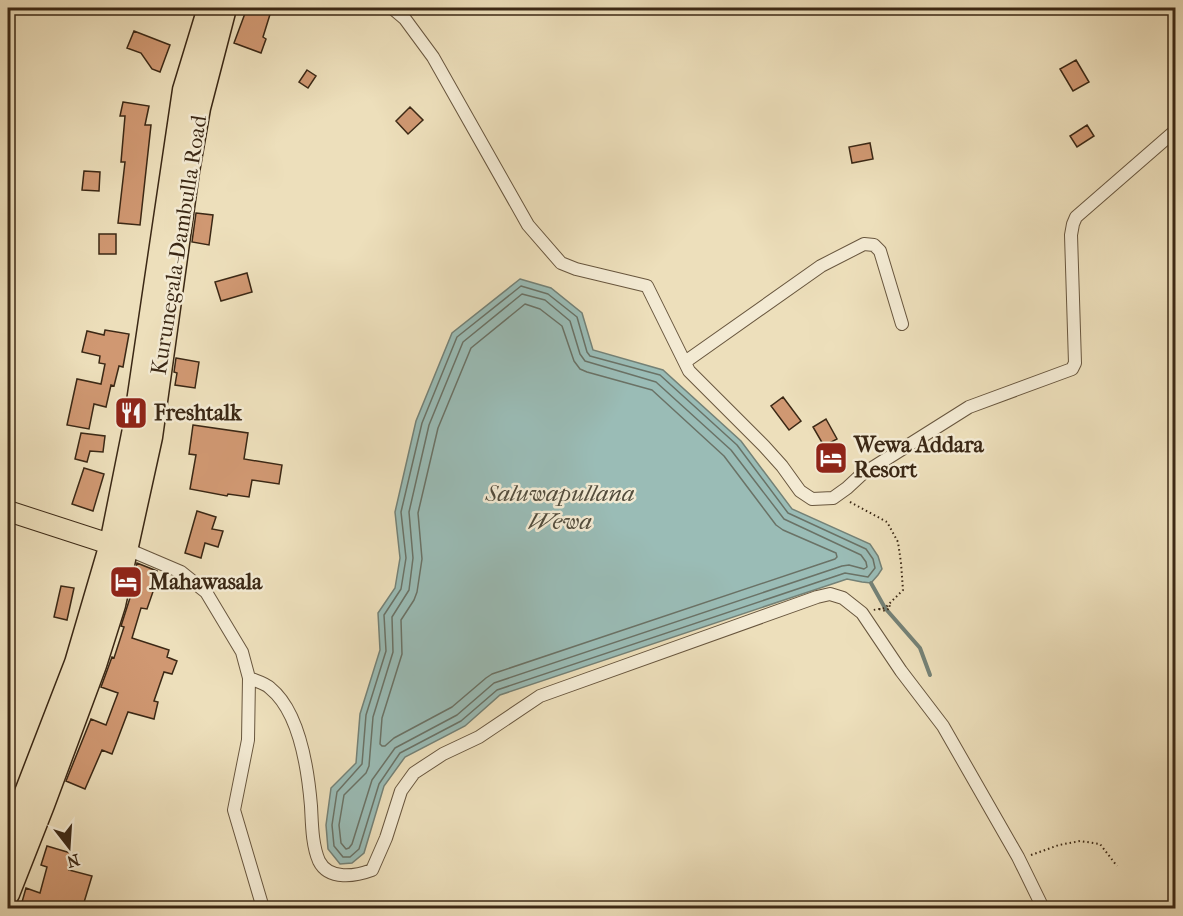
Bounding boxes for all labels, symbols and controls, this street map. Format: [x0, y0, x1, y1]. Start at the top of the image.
street label: Kurunegala-Dambulla Road [146, 112, 213, 377]
restaurant icon: Freshtalk [113, 395, 149, 431]
place label: Freshtalk [153, 400, 242, 426]
place label: Wewa Addara Resort [853, 432, 985, 483]
hotel icon: Wewa Addara Resort [813, 440, 849, 476]
water label: Saluwapullana Wewa [484, 479, 635, 535]
hotel icon: Mahawasala [108, 564, 144, 600]
place label: Mahawasala [148, 569, 263, 595]
north arrow [39, 817, 99, 877]
text: N [64, 850, 82, 872]

